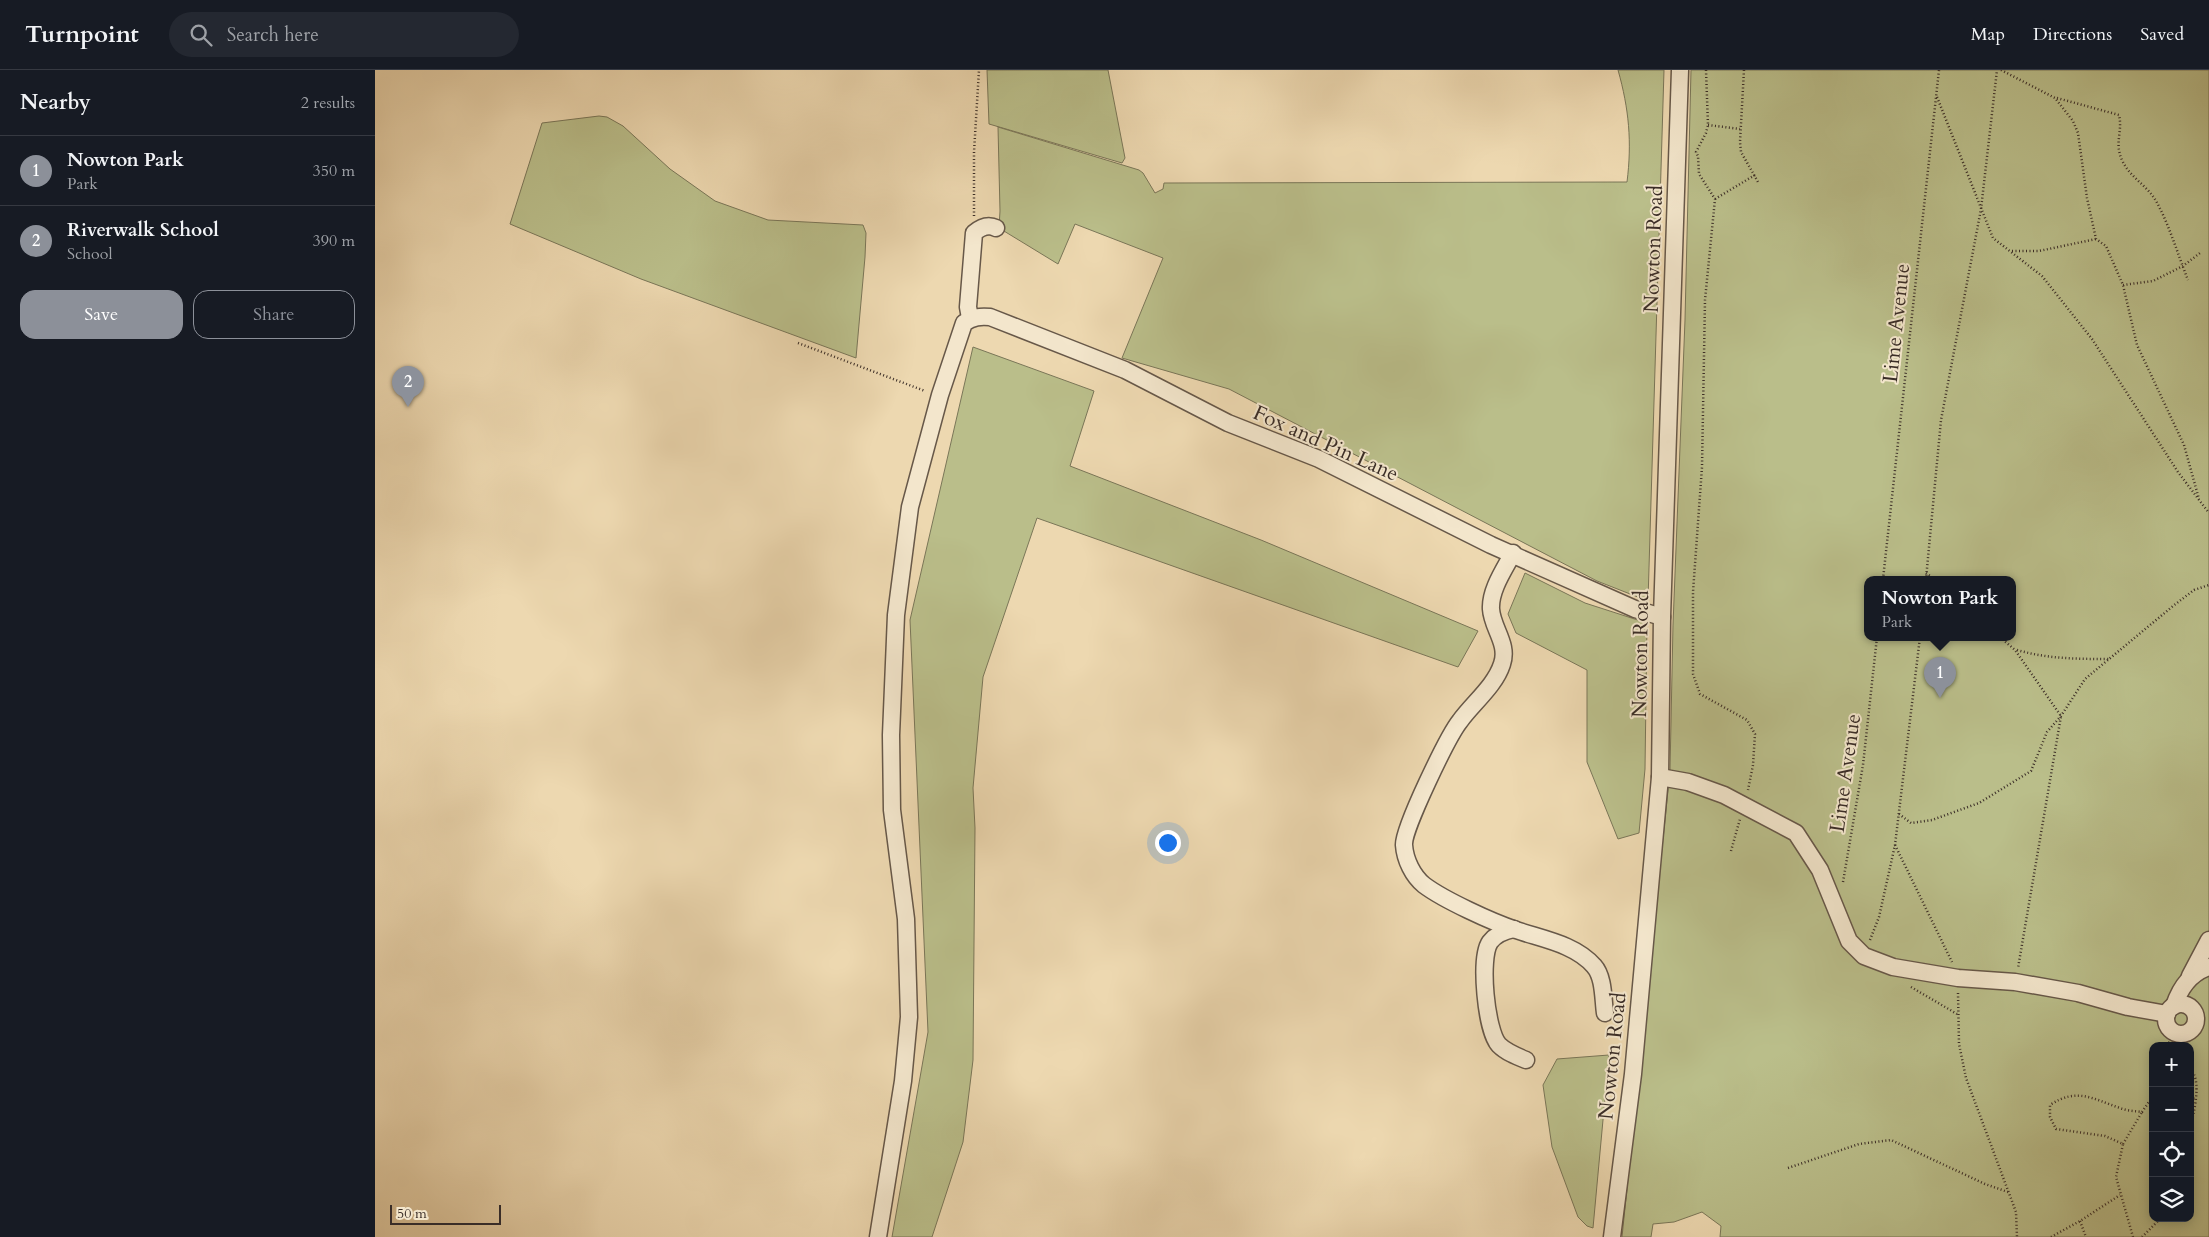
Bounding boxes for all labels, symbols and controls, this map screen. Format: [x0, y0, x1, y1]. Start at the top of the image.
search box [169, 12, 519, 57]
text: Turnpoint [25, 18, 139, 51]
icon: search [187, 21, 215, 49]
text: Search here [227, 22, 319, 48]
text: Map [1971, 22, 2005, 47]
text: Directions [2033, 22, 2112, 47]
text: Saved [2140, 22, 2184, 47]
text: Nearby [20, 88, 91, 117]
text: 2 results [301, 92, 355, 114]
text: Nowton Park [67, 147, 184, 173]
text: 1 [32, 160, 40, 182]
text: 350 m [313, 160, 355, 182]
text: Park [67, 173, 98, 195]
street label: Nowton Road [1637, 185, 1670, 313]
text: Riverwalk School [67, 217, 219, 243]
text: 2 [32, 230, 40, 252]
text: 390 m [313, 230, 355, 252]
text: School [67, 243, 112, 265]
street label: Lime Avenue [1876, 262, 1917, 384]
button: Save [20, 290, 183, 339]
button: Share [193, 290, 355, 339]
pin: 2 [392, 366, 424, 407]
street label: Fox and Pin Lane [1248, 398, 1403, 489]
popup [1864, 576, 2016, 641]
text: Nowton Park [1882, 585, 1998, 611]
street label: Nowton Road [1625, 590, 1656, 718]
text: Park [1882, 611, 1912, 633]
pin: 1 [1924, 657, 1956, 698]
street label: Lime Avenue [1823, 712, 1868, 834]
your location [1155, 830, 1181, 856]
street label: Nowton Road [1591, 991, 1634, 1121]
map controls [2149, 1042, 2194, 1222]
button: + [2149, 1042, 2194, 1087]
button: − [2149, 1087, 2194, 1132]
button: locate [2149, 1132, 2194, 1177]
button: layers [2149, 1177, 2194, 1222]
scale bar [390, 1202, 501, 1225]
text: 50 m [397, 1204, 427, 1223]

